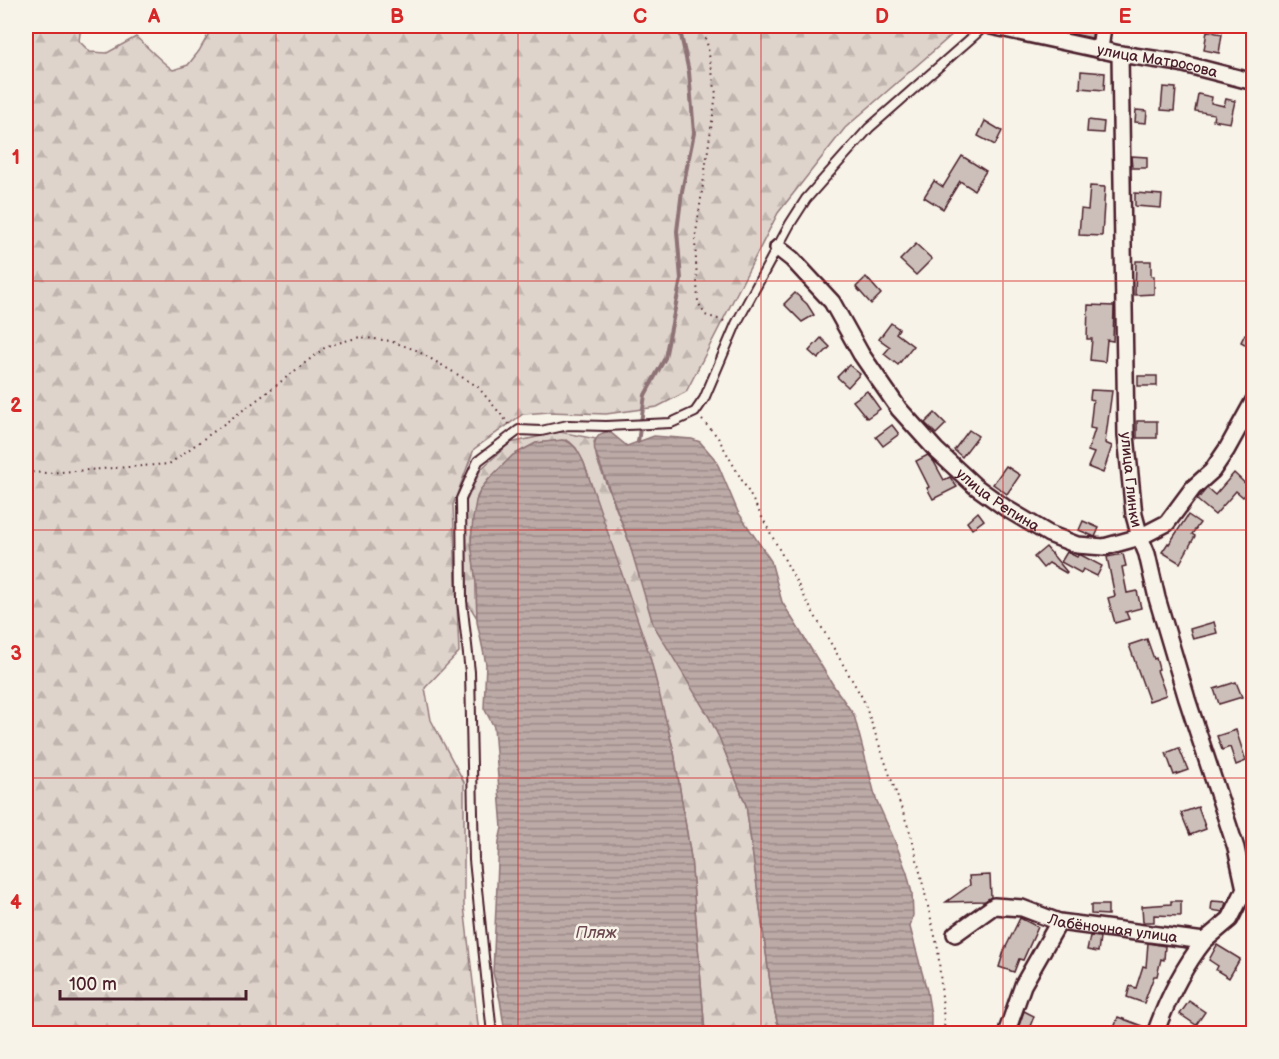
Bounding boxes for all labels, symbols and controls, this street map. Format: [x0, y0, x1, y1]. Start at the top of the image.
text: A [147, 5, 161, 29]
text: B [390, 5, 404, 29]
text: C [633, 5, 647, 29]
text: D [875, 5, 889, 29]
text: E [1119, 5, 1132, 29]
street label: улица Матросова [1095, 40, 1220, 82]
text: 1 [12, 146, 20, 170]
text: 2 [10, 394, 22, 418]
street label: улица Глинки [1116, 431, 1146, 530]
street label: улица Репина [952, 464, 1043, 536]
text: 3 [10, 642, 22, 666]
text: 4 [10, 891, 22, 915]
street label: Лабёночная улица [1044, 909, 1179, 947]
water label: Пляж [575, 924, 617, 943]
scale bar [60, 963, 246, 1001]
text: 100 m [69, 974, 117, 995]

